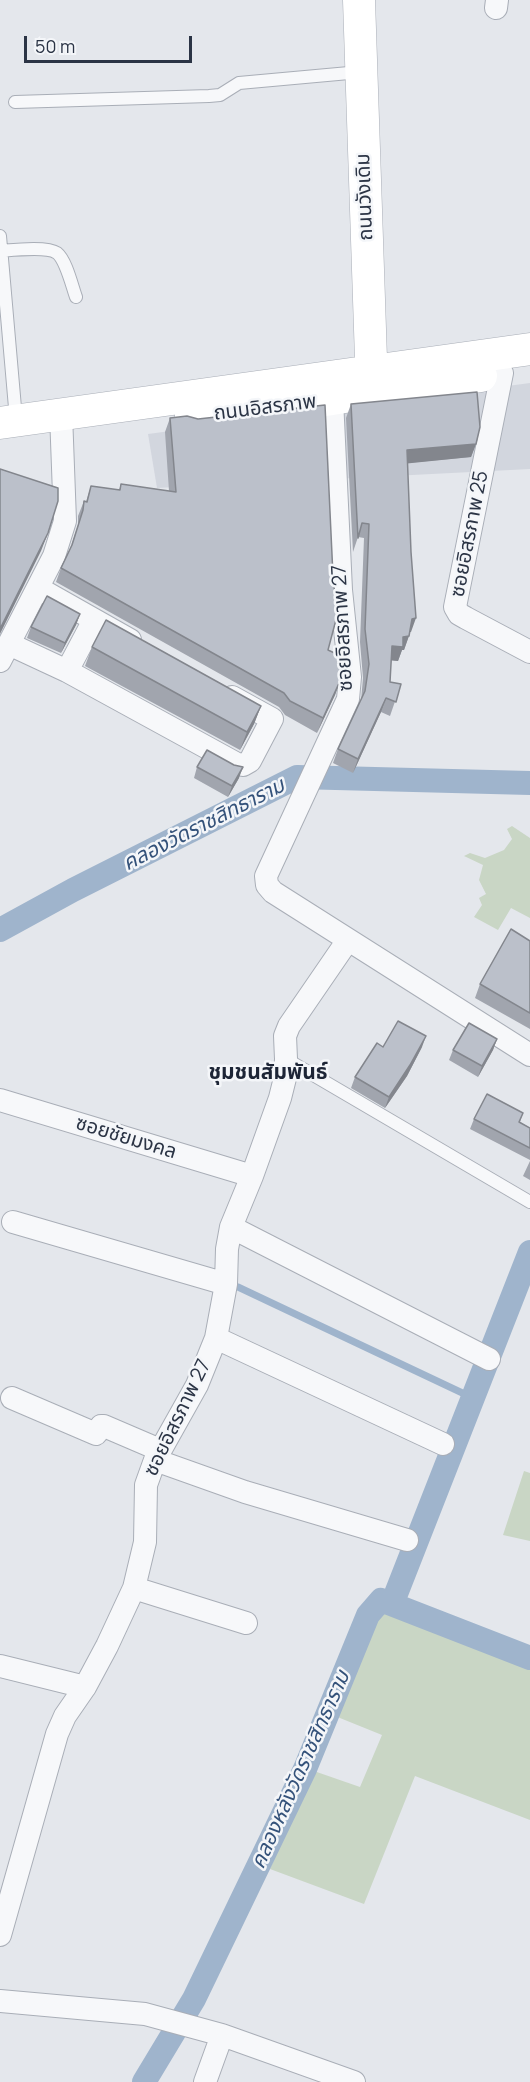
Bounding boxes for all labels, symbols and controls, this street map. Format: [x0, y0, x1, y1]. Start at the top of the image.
scale bar [27, 24, 195, 62]
text: 50 m [35, 34, 75, 58]
street label: ถนนวังเดิม [351, 153, 379, 241]
street label: ถนนอิสรภาพ [212, 390, 318, 426]
street label: ซอยอิสรภาพ 25 [446, 469, 494, 599]
street label: ซอยอิสรภาพ 27 [328, 564, 358, 692]
water label: คลองวัดราชสิทธาราม [119, 773, 289, 877]
district label: ชุมชนสัมพันธ์ [208, 1060, 328, 1086]
street label: ซอยชัยมงคล [73, 1111, 179, 1165]
street label: ซอยอิสรภาพ 27 [139, 1356, 217, 1480]
water label: คลองหลังวัดราชสิทธาราม [246, 1667, 356, 1873]

